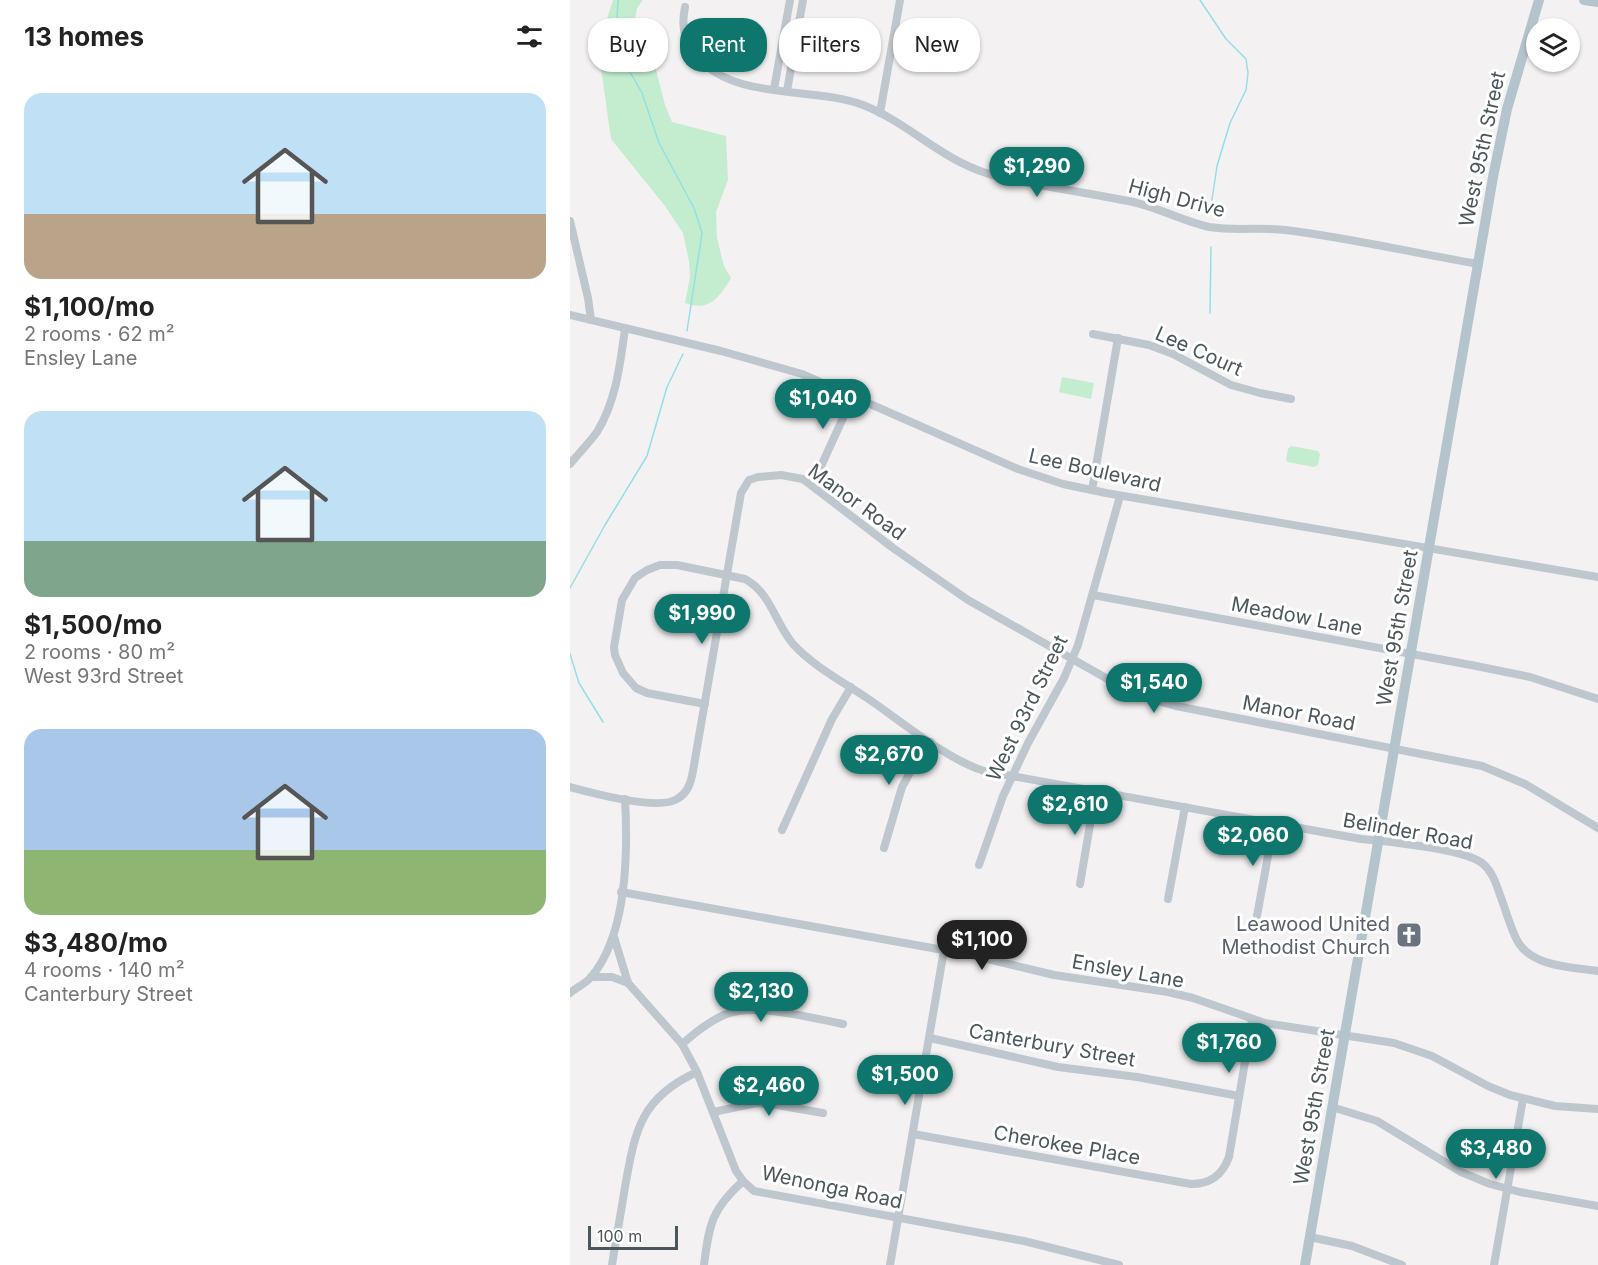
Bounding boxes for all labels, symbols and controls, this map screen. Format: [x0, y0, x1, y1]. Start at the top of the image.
chip: Buy [588, 18, 668, 72]
chip: Rent [680, 18, 767, 72]
chip: Filters [779, 18, 881, 72]
chip: New [893, 18, 980, 72]
map controls [1526, 18, 1580, 72]
button: layers [1526, 18, 1580, 72]
icon: filters [513, 20, 546, 53]
text: 13 homes [24, 21, 144, 52]
street label: West 95th Street [1454, 69, 1510, 229]
icon: home [231, 132, 339, 240]
pin: $1,290 [988, 147, 1086, 198]
text: $1,290 [1003, 154, 1071, 178]
street label: High Drive [1126, 174, 1228, 222]
text: $1,100/mo [24, 291, 155, 322]
street label: Lee Court [1152, 321, 1247, 381]
text: 2 rooms · 62 m² [24, 322, 175, 346]
text: Ensley Lane [24, 346, 137, 370]
pin: $1,040 [774, 379, 872, 430]
text: $1,040 [789, 386, 857, 410]
street label: Lee Boulevard [1026, 443, 1164, 497]
icon: home [231, 450, 339, 558]
street label: Manor Road [804, 459, 910, 545]
street label: West 95th Street [1371, 548, 1423, 708]
street label: Meadow Lane [1229, 592, 1365, 640]
pin: $1,990 [653, 594, 751, 645]
text: $1,990 [668, 601, 736, 625]
text: $1,500/mo [24, 609, 162, 640]
street label: West 93rd Street [981, 631, 1073, 785]
text: 2 rooms · 80 m² [24, 640, 175, 664]
pin: $1,540 [1105, 663, 1203, 714]
text: West 93rd Street [24, 664, 183, 688]
text: $1,540 [1120, 670, 1188, 694]
street label: Manor Road [1241, 690, 1357, 736]
pin: $2,670 [840, 735, 938, 786]
text: $2,670 [854, 742, 924, 766]
icon: home [231, 768, 339, 876]
pin: $2,610 [1026, 785, 1124, 836]
text: $2,610 [1042, 792, 1108, 816]
street label: Belinder Road [1341, 808, 1475, 854]
pin: $2,060 [1204, 816, 1302, 867]
text: $2,060 [1217, 823, 1289, 847]
place label: Leawood United Methodist Church [1221, 912, 1390, 959]
pin: $1,100 [933, 920, 1031, 971]
church icon: Leawood United Methodist Church [1394, 920, 1424, 950]
text: $3,480/mo [24, 927, 168, 958]
text: $1,100 [951, 927, 1013, 951]
street label: Ensley Lane [1070, 949, 1186, 993]
text: 4 rooms · 140 m² [24, 958, 184, 982]
pin: $2,130 [712, 972, 810, 1023]
text: $2,130 [728, 979, 794, 1003]
text: Canterbury Street [24, 982, 193, 1006]
street label: Canterbury Street [967, 1019, 1138, 1072]
pin: $1,760 [1180, 1023, 1278, 1074]
street label: West 95th Street [1288, 1027, 1340, 1187]
text: $1,760 [1196, 1030, 1262, 1054]
pin: $1,500 [856, 1055, 954, 1106]
text: $1,500 [871, 1062, 939, 1086]
pin: $2,460 [720, 1066, 818, 1117]
text: $2,460 [733, 1073, 805, 1097]
street label: Cherokee Place [992, 1120, 1142, 1170]
pin: $3,480 [1447, 1129, 1545, 1180]
text: $3,480 [1460, 1136, 1532, 1160]
street label: Wenonga Road [759, 1160, 905, 1214]
scale bar [588, 1223, 678, 1250]
text: 100 m [597, 1226, 642, 1246]

